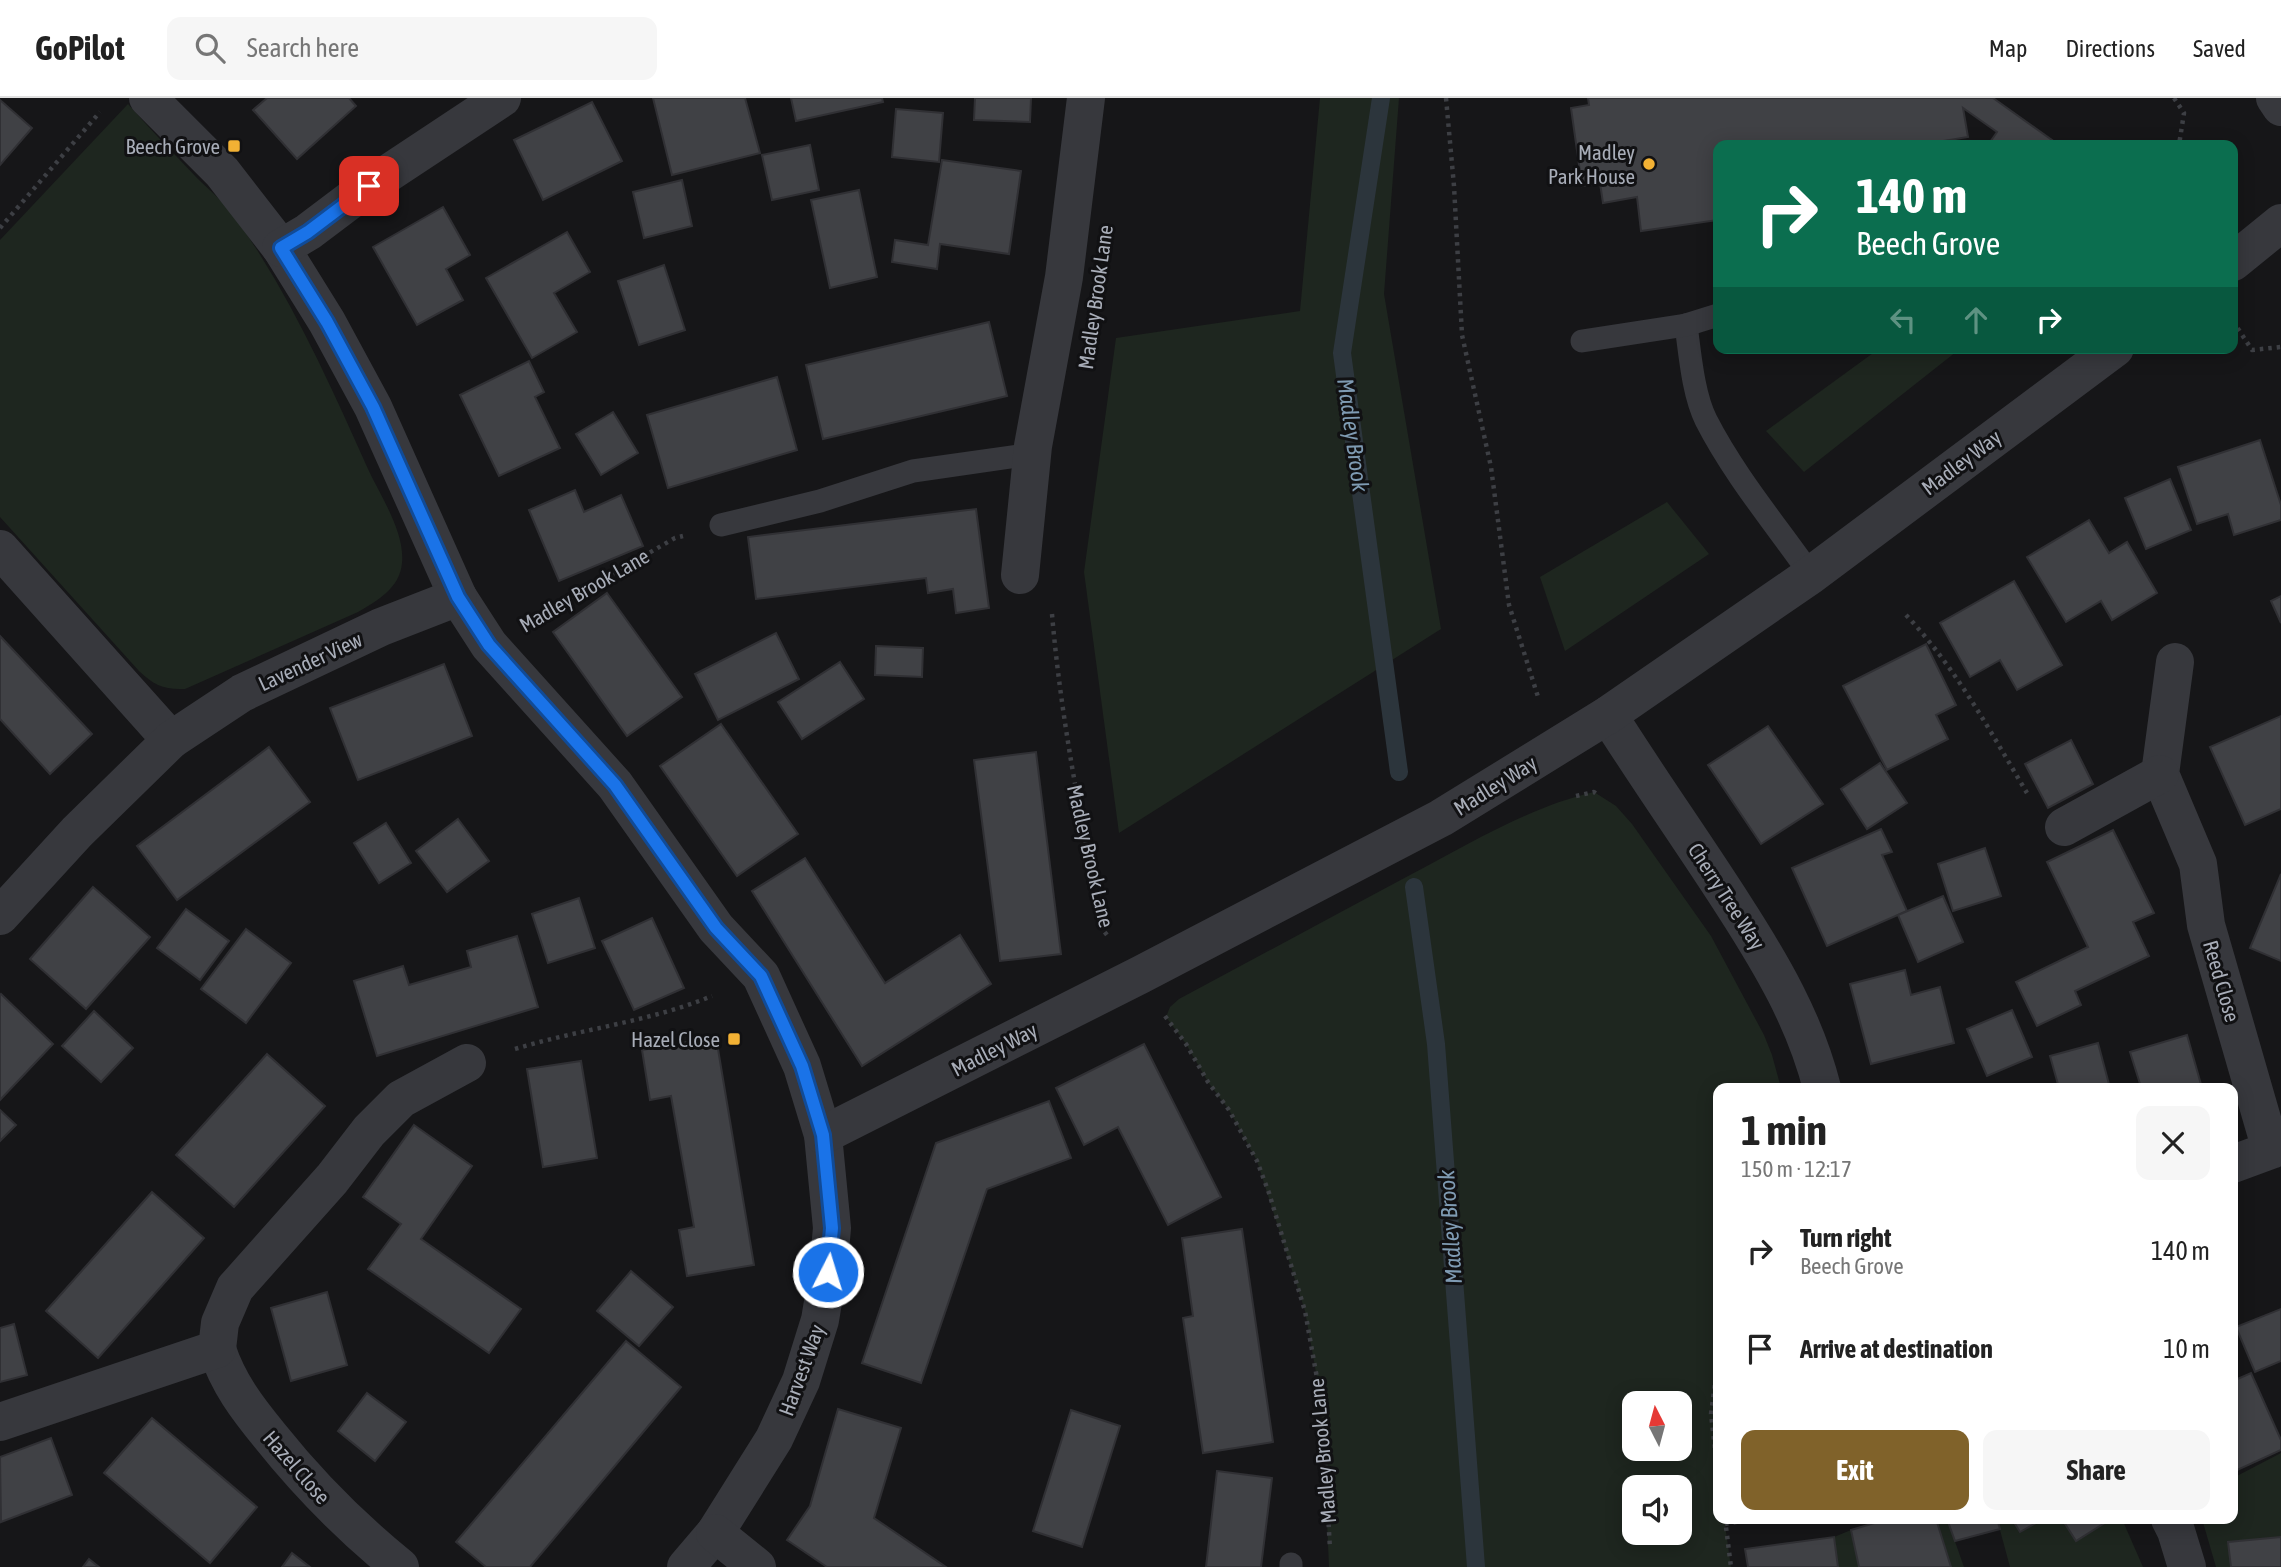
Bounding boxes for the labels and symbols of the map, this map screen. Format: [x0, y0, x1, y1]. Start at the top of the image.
place label: Beech Grove [125, 134, 220, 158]
marker: Beech Grove [226, 138, 242, 154]
place label: Madley Park House [1548, 140, 1635, 188]
pin [339, 156, 399, 216]
marker: Madley Park House [1641, 156, 1657, 172]
street label: Madley Brook Lane [1073, 223, 1117, 371]
water label: Madley Brook [1332, 377, 1374, 494]
street label: Madley Way [1917, 424, 2006, 500]
street label: Madley Brook Lane [515, 543, 653, 637]
street label: Lavender View [254, 626, 366, 695]
street label: Madley Way [1449, 750, 1541, 820]
street label: Madley Brook Lane [1063, 782, 1119, 930]
street label: Cherry Tree Way [1684, 838, 1771, 954]
street label: Reed Close [2199, 937, 2245, 1025]
street label: Madley Way [947, 1017, 1041, 1081]
place label: Hazel Close [631, 1027, 720, 1051]
marker: Hazel Close [726, 1031, 742, 1047]
water label: Madley Brook [1433, 1168, 1467, 1285]
position arrow [791, 1235, 865, 1309]
street label: Harvest Way [773, 1321, 829, 1419]
street label: Madley Brook Lane [1304, 1377, 1340, 1525]
north arrow [1622, 1391, 1692, 1461]
street label: Hazel Close [259, 1426, 335, 1508]

